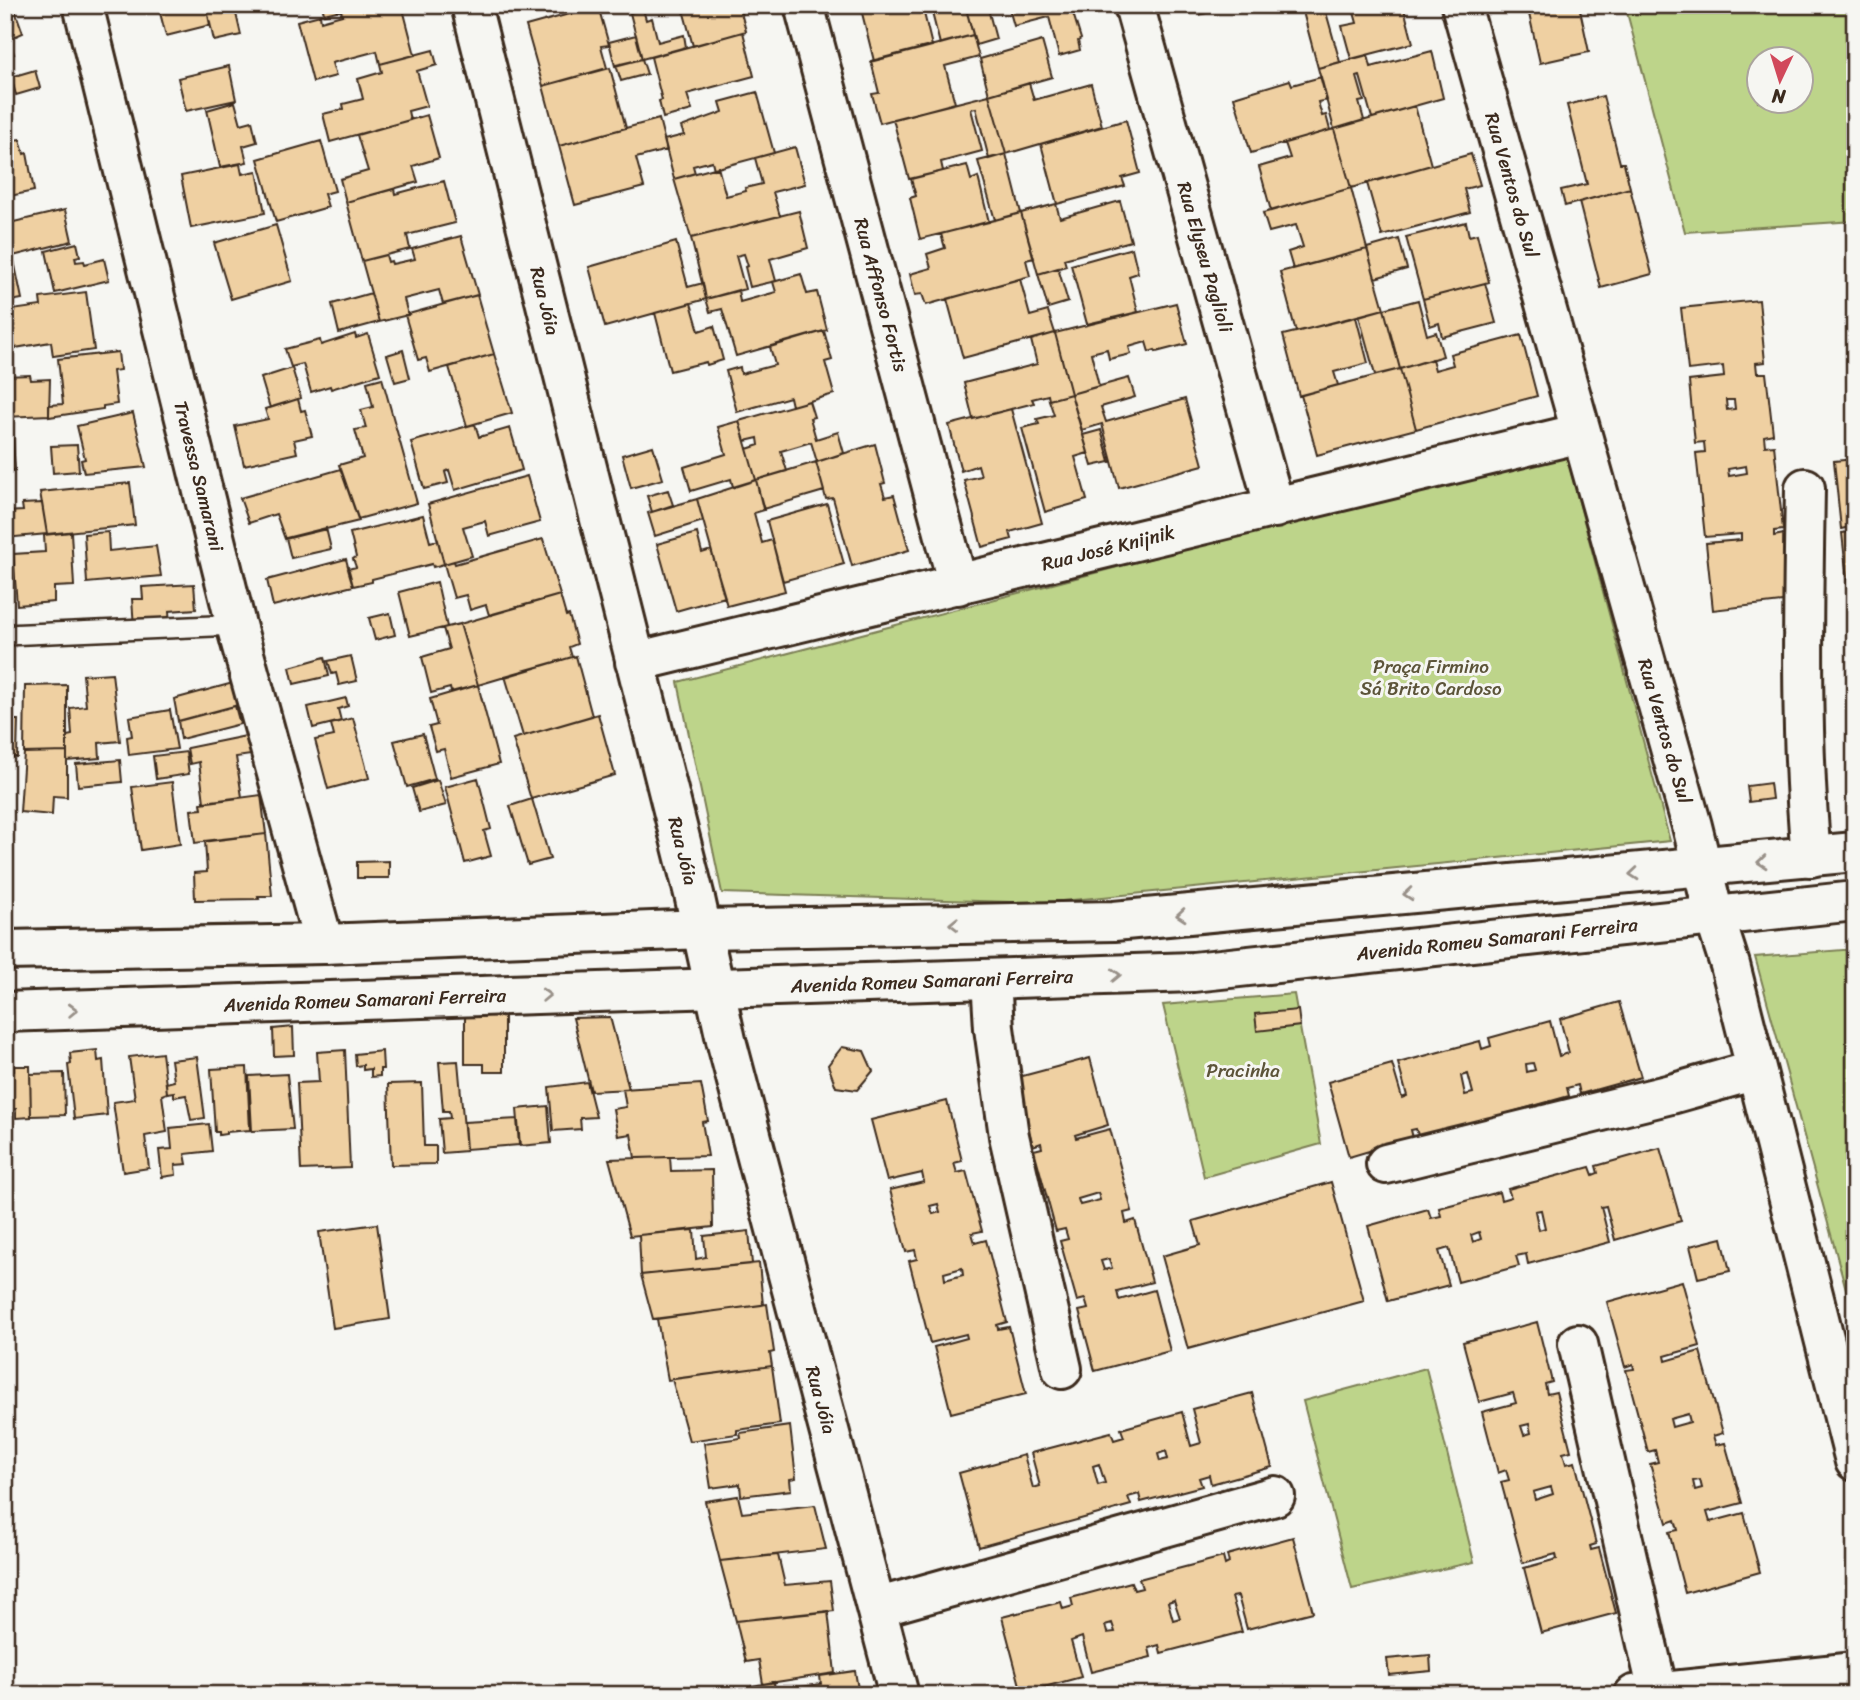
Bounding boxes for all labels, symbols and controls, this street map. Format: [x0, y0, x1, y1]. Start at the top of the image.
north arrow [1744, 46, 1814, 116]
text: N [1770, 79, 1788, 113]
street label: Rua Ventos do Sul [1476, 109, 1549, 262]
street label: Rua Elyseu Paglioli [1168, 178, 1243, 337]
street label: Rua Affonso Fortis [845, 214, 918, 376]
street label: Rua Jóia [521, 263, 570, 339]
street label: Travessa Samarani [164, 397, 234, 556]
street label: Rua José Knijnik [1038, 516, 1178, 580]
park label: Praça Firmino Sá Brito Cardoso [1360, 650, 1502, 705]
street label: Rua Ventos do Sul [1629, 655, 1702, 808]
street label: Rua Jóia [659, 813, 708, 889]
one-way arrow [1757, 854, 1768, 869]
one-way arrow [1629, 866, 1640, 881]
one-way arrow [1402, 887, 1414, 902]
one-way arrow [1175, 907, 1186, 922]
street label: Avenida Romeu Samarani Ferreira [1354, 908, 1640, 970]
one-way arrow [948, 916, 959, 932]
street label: Avenida Romeu Samarani Ferreira [789, 960, 1074, 1002]
one-way arrow [1111, 967, 1122, 982]
street label: Avenida Romeu Samarani Ferreira [222, 979, 507, 1021]
one-way arrow [540, 987, 551, 1002]
one-way arrow [68, 1002, 79, 1017]
park label: Pracinha [1206, 1054, 1280, 1087]
street label: Rua Jóia [796, 1362, 846, 1438]

